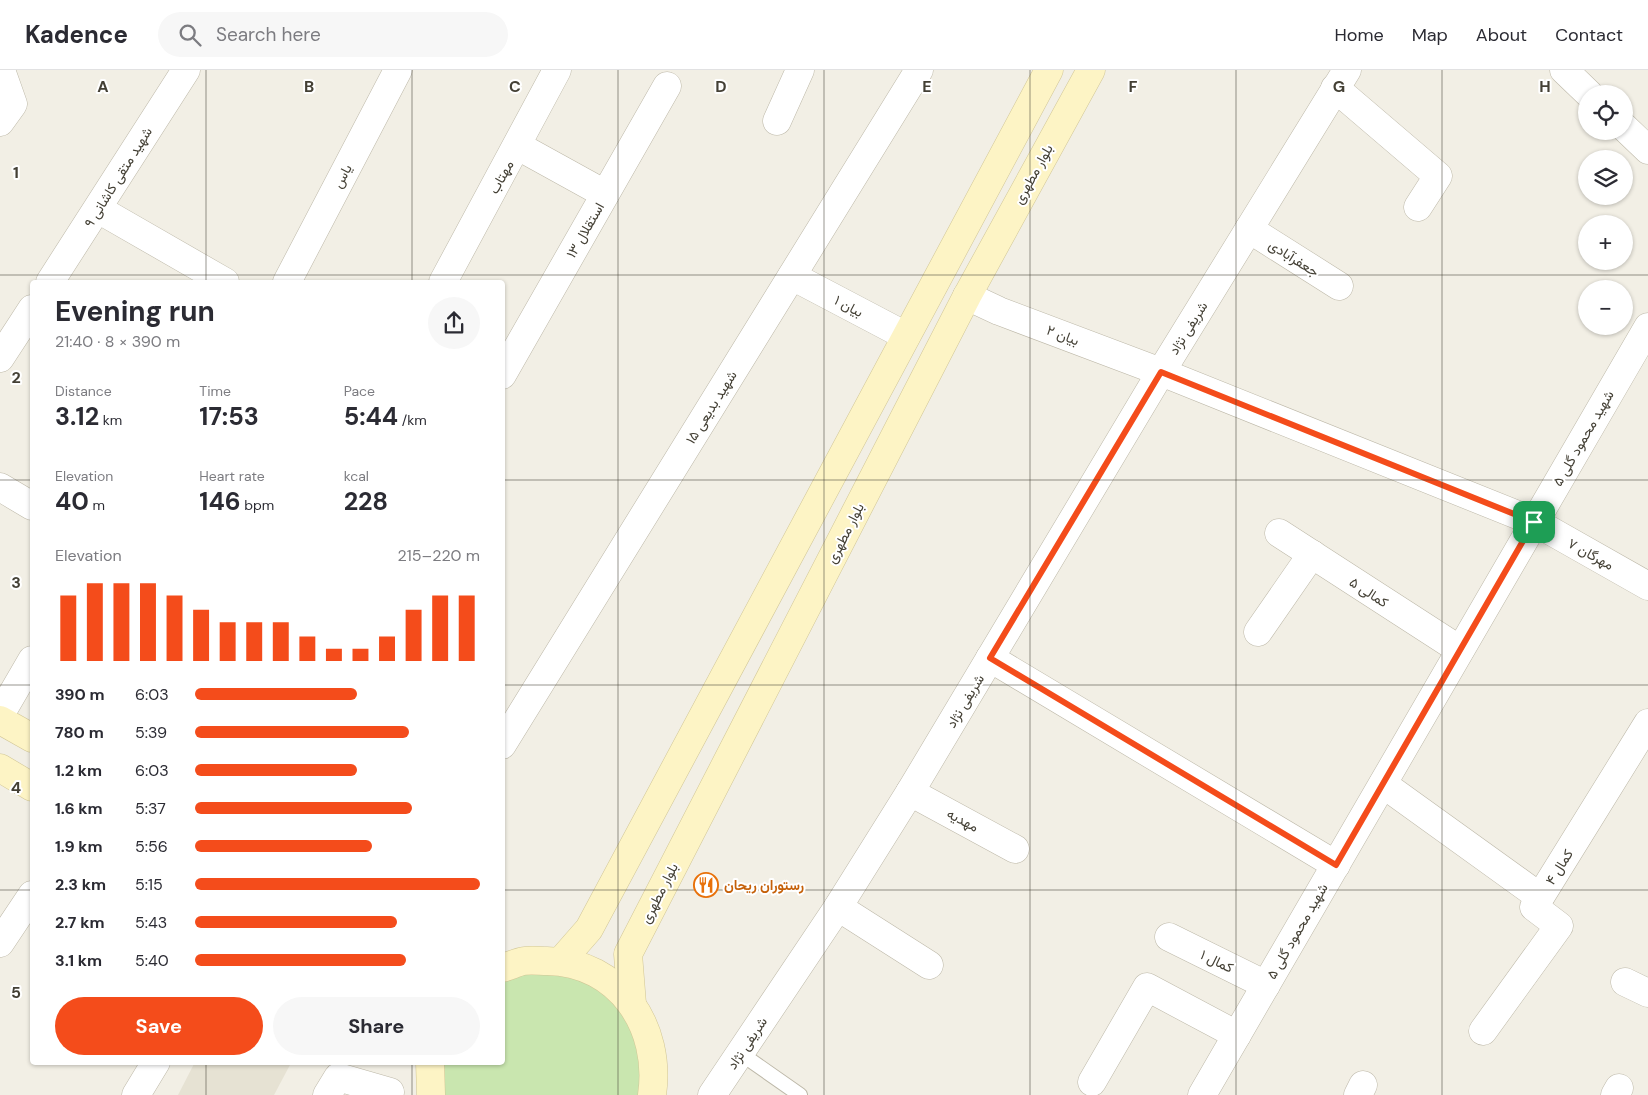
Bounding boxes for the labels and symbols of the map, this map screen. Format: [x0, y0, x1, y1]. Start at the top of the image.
text: A [97, 76, 109, 97]
text: B [304, 76, 314, 97]
text: C [509, 76, 521, 97]
text: D [715, 76, 727, 97]
text: E [922, 76, 932, 97]
text: F [1129, 76, 1138, 97]
text: G [1333, 76, 1345, 97]
text: H [1539, 76, 1551, 97]
street label: شهید متقی کاشانی ۹ [80, 123, 156, 231]
street label: بلوار مطهری [1009, 141, 1057, 207]
street label: مهتاب [484, 157, 518, 197]
street label: یاس [328, 161, 356, 191]
text: 1 [13, 162, 19, 183]
street label: استقلال ۱۳ [562, 199, 609, 261]
street label: جعفرآبادی [1265, 235, 1323, 281]
street label: بیان ۱ [831, 291, 867, 321]
street label: شریفی نژاد [1165, 298, 1211, 358]
street label: بیان ۲ [1044, 321, 1082, 349]
text: 2 [11, 367, 21, 388]
street label: شهید بدیعی ۱۵ [681, 367, 741, 447]
street label: شهید محمود گلی ۵ [1548, 387, 1618, 489]
street label: بلوار مطهری [822, 500, 868, 566]
pin [1513, 501, 1555, 543]
street label: مهرگان ۷ [1565, 534, 1617, 574]
text: 3 [11, 572, 21, 593]
street label: کمالی ۵ [1346, 573, 1392, 611]
street label: شریفی نژاد [942, 671, 988, 731]
text: 4 [11, 777, 21, 798]
street label: مهدیه [944, 804, 982, 836]
street label: کمال ۴ [1541, 846, 1578, 889]
street label: بلوار مطهری [636, 860, 682, 926]
restaurant icon: رستوران ریحان [693, 872, 719, 898]
place label: رستوران ریحان [724, 876, 804, 894]
street label: شهید محمود گلی ۵ [1262, 880, 1332, 982]
street label: کمال ۱ [1197, 945, 1237, 978]
text: 5 [11, 982, 21, 1003]
street label: شریفی نژاد [723, 1013, 771, 1073]

